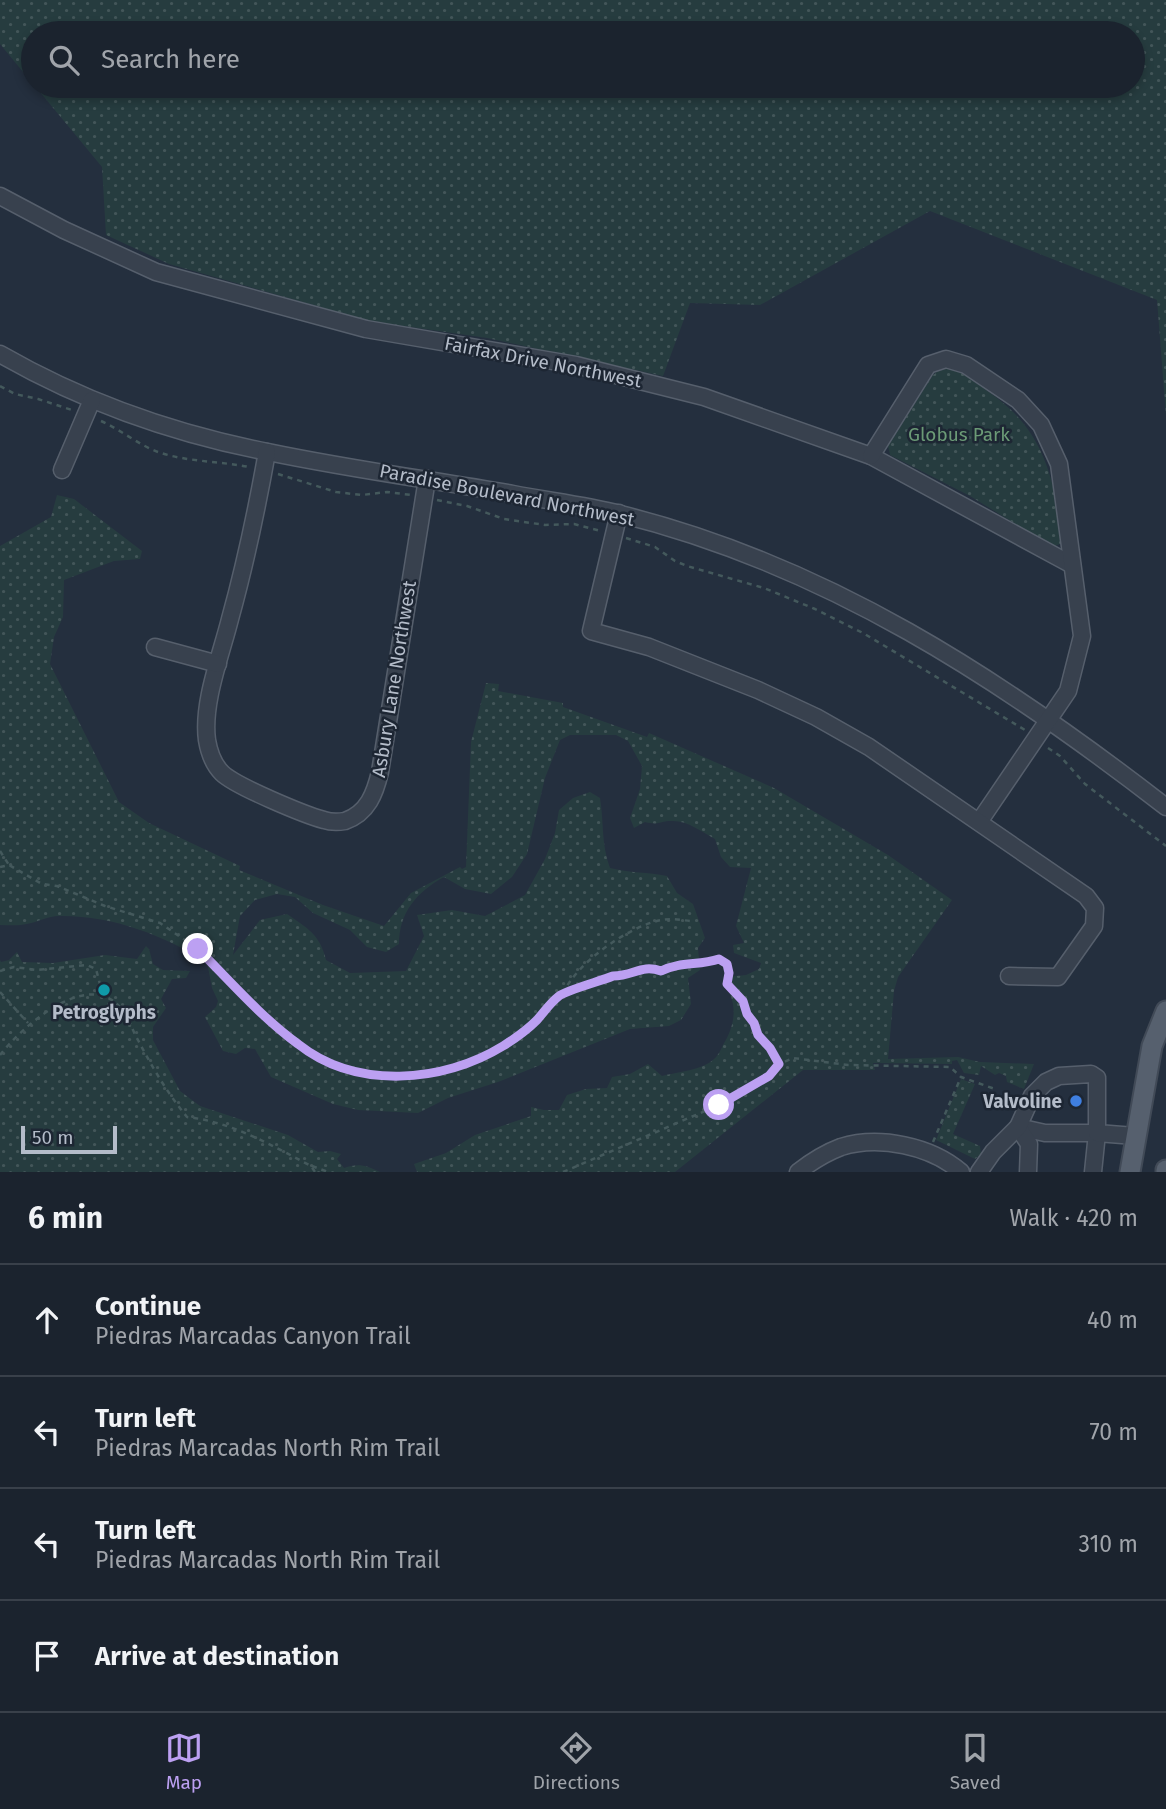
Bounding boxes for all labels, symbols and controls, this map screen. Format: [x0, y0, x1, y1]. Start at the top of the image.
search box [21, 21, 1145, 98]
icon: search [45, 41, 83, 79]
text: Search here [101, 44, 240, 75]
street label: Fairfax Drive Northwest [442, 332, 644, 392]
park label: Globus Park [908, 423, 1010, 446]
street label: Paradise Boulevard Northwest [377, 459, 637, 531]
street label: Asbury Lane Northwest [367, 579, 421, 779]
route end [182, 933, 213, 964]
marker: Petroglyphs [96, 982, 112, 998]
place label: Petroglyphs [52, 1001, 156, 1024]
route start [703, 1089, 734, 1120]
place label: Valvoline [982, 1090, 1062, 1113]
marker: Valvoline [1068, 1093, 1084, 1109]
scale bar [21, 1123, 117, 1155]
text: 50 m [32, 1126, 73, 1149]
text: 6 min [28, 1200, 103, 1236]
text: Walk · 420 m [1009, 1204, 1138, 1232]
text: Continue [95, 1291, 201, 1322]
icon: ahead [28, 1301, 66, 1339]
text: 40 m [1087, 1306, 1138, 1334]
text: Piedras Marcadas Canyon Trail [95, 1322, 411, 1350]
text: Turn left [95, 1403, 196, 1434]
icon: left [28, 1413, 66, 1451]
text: 70 m [1089, 1418, 1138, 1446]
text: Piedras Marcadas North Rim Trail [95, 1434, 440, 1462]
text: Turn left [95, 1515, 196, 1546]
icon: left [28, 1525, 66, 1563]
text: 310 m [1078, 1530, 1138, 1558]
text: Piedras Marcadas North Rim Trail [95, 1546, 440, 1574]
icon: arrive [28, 1637, 66, 1675]
text: Arrive at destination [95, 1641, 339, 1672]
tab: Map [165, 1729, 203, 1794]
tab: Directions [533, 1729, 620, 1794]
tab: Saved [950, 1729, 1001, 1794]

